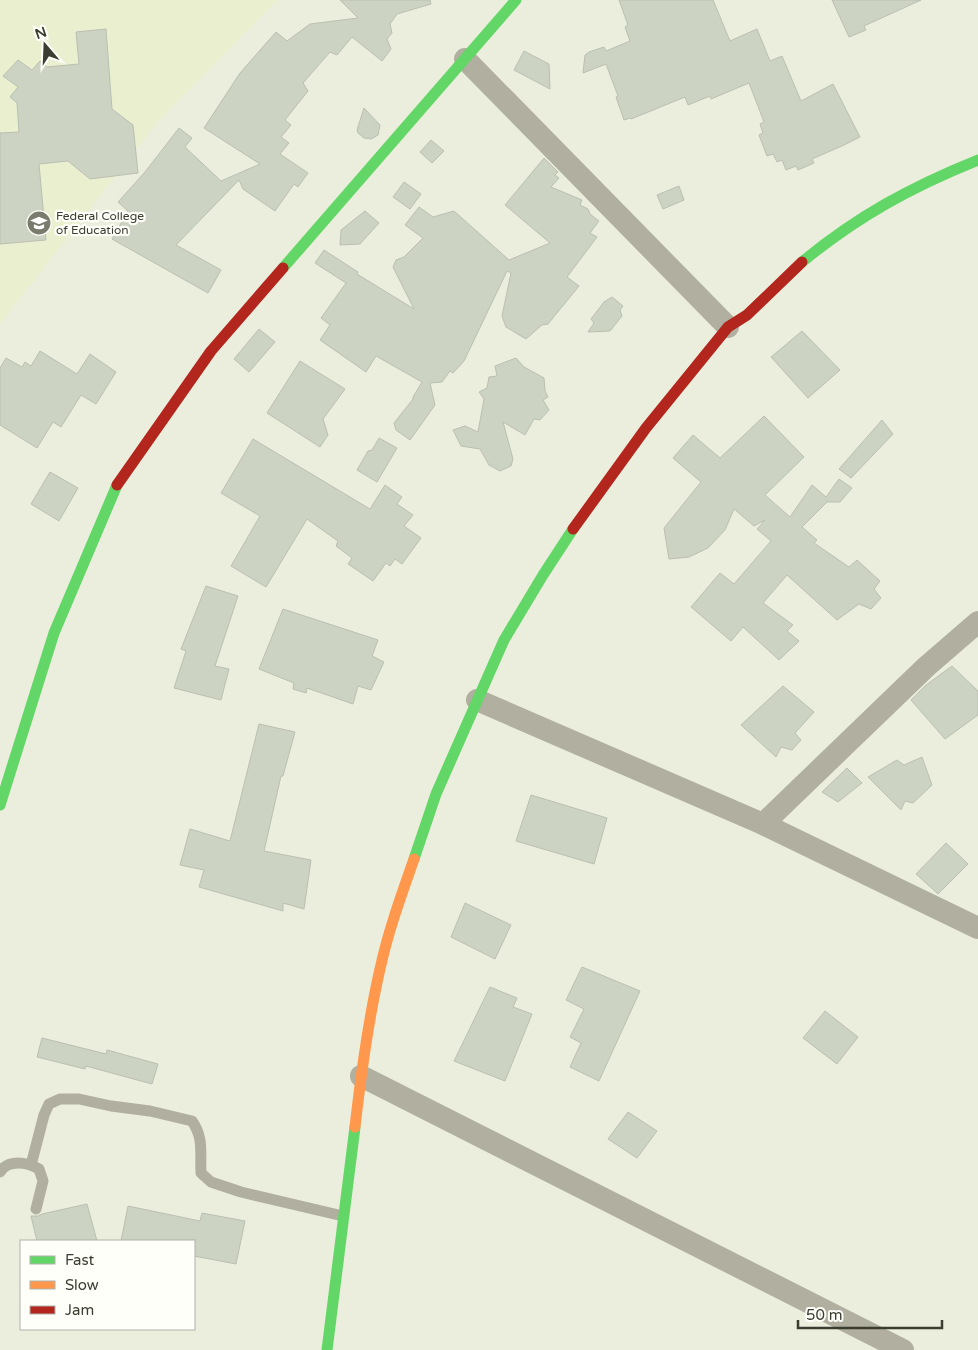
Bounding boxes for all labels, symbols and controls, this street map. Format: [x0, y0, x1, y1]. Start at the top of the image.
north arrow [20, 20, 70, 70]
text: N [33, 23, 49, 43]
place label: Federal College of Education [56, 209, 144, 237]
school or university icon: Federal College of Education [26, 210, 52, 236]
legend [20, 1240, 195, 1330]
text: Fast [65, 1251, 95, 1269]
text: Slow [65, 1276, 99, 1294]
scale bar [798, 1298, 942, 1330]
text: Jam [65, 1301, 94, 1319]
text: 50 m [806, 1306, 843, 1324]

